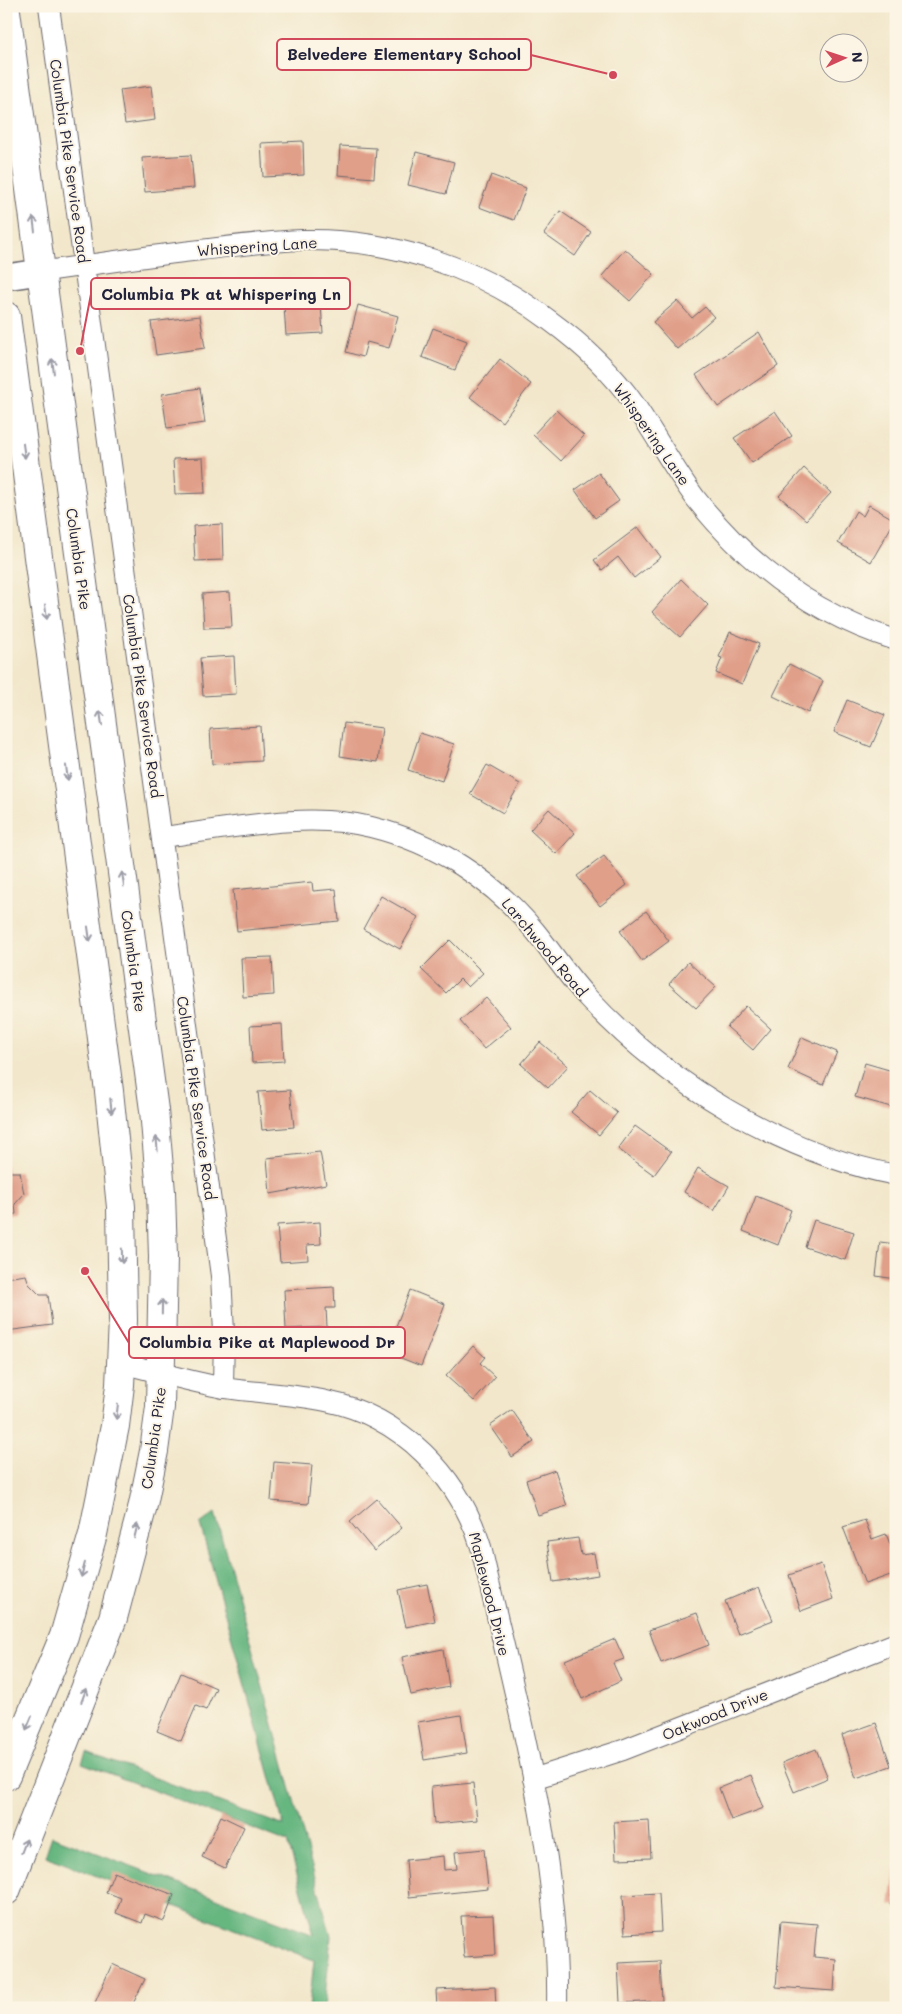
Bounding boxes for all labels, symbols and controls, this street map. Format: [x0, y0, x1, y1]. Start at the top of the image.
north arrow [820, 32, 870, 82]
callout: Belvedere Elementary School [277, 39, 531, 70]
text: Belvedere Elementary School [287, 43, 521, 64]
text: N [848, 51, 867, 63]
street label: Columbia Pike Service Road [46, 58, 94, 264]
one-way arrow [29, 216, 39, 232]
street label: Whispering Lane [196, 232, 318, 260]
callout: Columbia Pk at Whispering Ln [91, 278, 350, 309]
text: Columbia Pk at Whispering Ln [101, 283, 341, 304]
one-way arrow [48, 358, 58, 374]
street label: Whispering Lane [609, 379, 695, 489]
one-way arrow [19, 442, 29, 458]
street label: Columbia Pike [62, 507, 96, 611]
street label: Columbia Pike Service Road [119, 593, 167, 799]
one-way arrow [41, 603, 51, 619]
one-way arrow [96, 710, 106, 726]
one-way arrow [62, 765, 72, 781]
one-way arrow [118, 871, 128, 887]
street label: Larchwood Road [498, 893, 592, 1001]
street label: Columbia Pike [117, 909, 151, 1013]
one-way arrow [84, 926, 94, 942]
street label: Columbia Pike Service Road [173, 995, 221, 1201]
one-way arrow [106, 1098, 116, 1114]
one-way arrow [152, 1137, 162, 1153]
one-way arrow [117, 1248, 126, 1264]
one-way arrow [158, 1299, 167, 1315]
callout: Columbia Pike at Maplewood Dr [129, 1327, 405, 1358]
text: Columbia Pike at Maplewood Dr [139, 1331, 395, 1352]
street label: Columbia Pike [136, 1386, 170, 1490]
one-way arrow [112, 1403, 122, 1419]
one-way arrow [132, 1523, 142, 1539]
street label: Maplewood Drive [465, 1530, 515, 1658]
one-way arrow [78, 1562, 88, 1578]
street label: Oakwood Drive [659, 1684, 771, 1744]
one-way arrow [79, 1688, 89, 1703]
one-way arrow [24, 1715, 33, 1730]
one-way arrow [20, 1839, 29, 1854]

